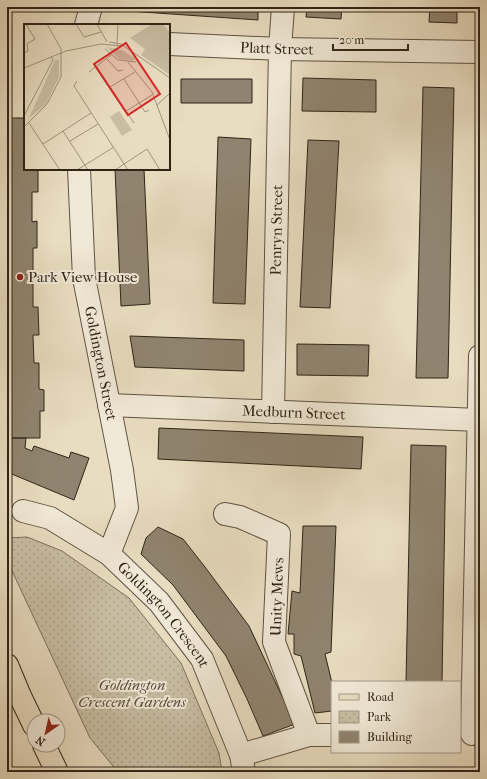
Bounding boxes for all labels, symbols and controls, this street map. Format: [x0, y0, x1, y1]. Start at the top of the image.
inset map [24, 24, 170, 170]
scale bar [333, 26, 408, 52]
text: 20 m [339, 33, 364, 47]
street label: Platt Street [240, 38, 315, 59]
street label: Penryn Street [267, 184, 286, 276]
place label: Park View House [28, 268, 138, 286]
marker: Park View House [15, 272, 25, 282]
street label: Goldington Street [81, 304, 121, 423]
street label: Medburn Street [242, 401, 346, 424]
street label: Unity Mews [267, 557, 287, 637]
street label: Goldington Crescent [114, 558, 214, 671]
park label: Goldington Crescent Gardens [78, 676, 186, 711]
legend [331, 681, 461, 753]
text: Road [367, 690, 394, 704]
text: Park [367, 710, 392, 724]
north arrow [26, 713, 66, 753]
text: Building [367, 730, 412, 744]
text: N [33, 733, 48, 749]

